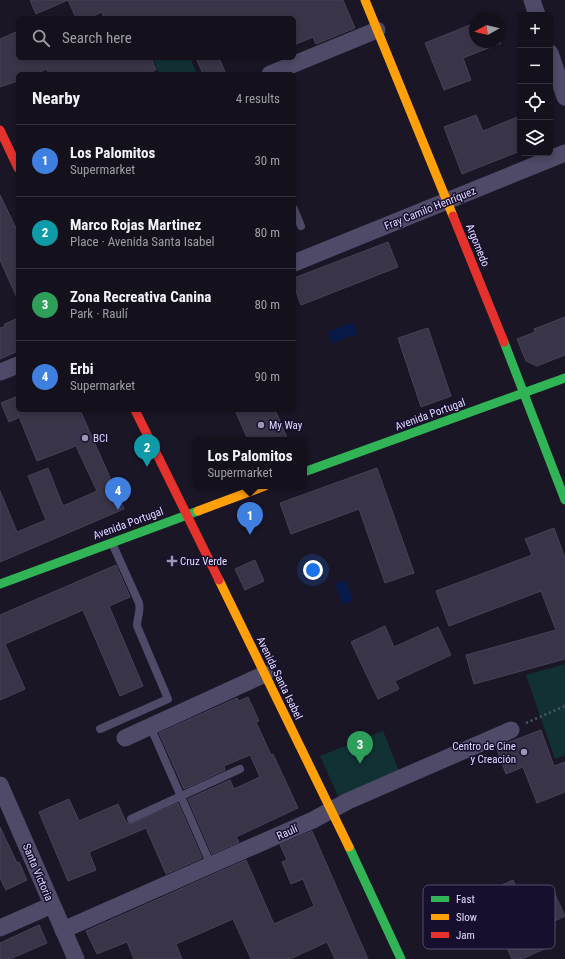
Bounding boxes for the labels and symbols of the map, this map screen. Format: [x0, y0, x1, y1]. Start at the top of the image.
north arrow [469, 12, 505, 48]
street label: Fray Camilo Henríquez [383, 184, 478, 233]
street label: Argomedo [463, 222, 492, 269]
street label: Avenida Portugal [393, 396, 467, 433]
place label: My Way [269, 419, 303, 432]
marker: My Way [256, 420, 266, 430]
place label: BCI [93, 432, 108, 445]
marker: BCI [80, 433, 90, 443]
pin: 2 [134, 434, 160, 467]
pin: 4 [105, 477, 131, 510]
pin: 1 [237, 502, 263, 535]
street label: Avenida Portugal [91, 505, 165, 542]
place label: Cruz Verde [180, 555, 227, 568]
marker: Cruz Verde [167, 556, 177, 566]
your location [303, 560, 323, 580]
street label: Avenida Santa Isabel [254, 635, 305, 722]
pin: 3 [347, 731, 373, 764]
place label: Centro de Cine y Creación [452, 740, 516, 766]
marker: Centro de Cine y Creación [519, 747, 529, 757]
street label: Raulí [275, 822, 300, 843]
street label: Santa Victoria [20, 842, 55, 903]
legend [423, 885, 555, 949]
text: Fast [456, 893, 475, 906]
text: Slow [456, 911, 477, 924]
text: Jam [456, 929, 475, 942]

